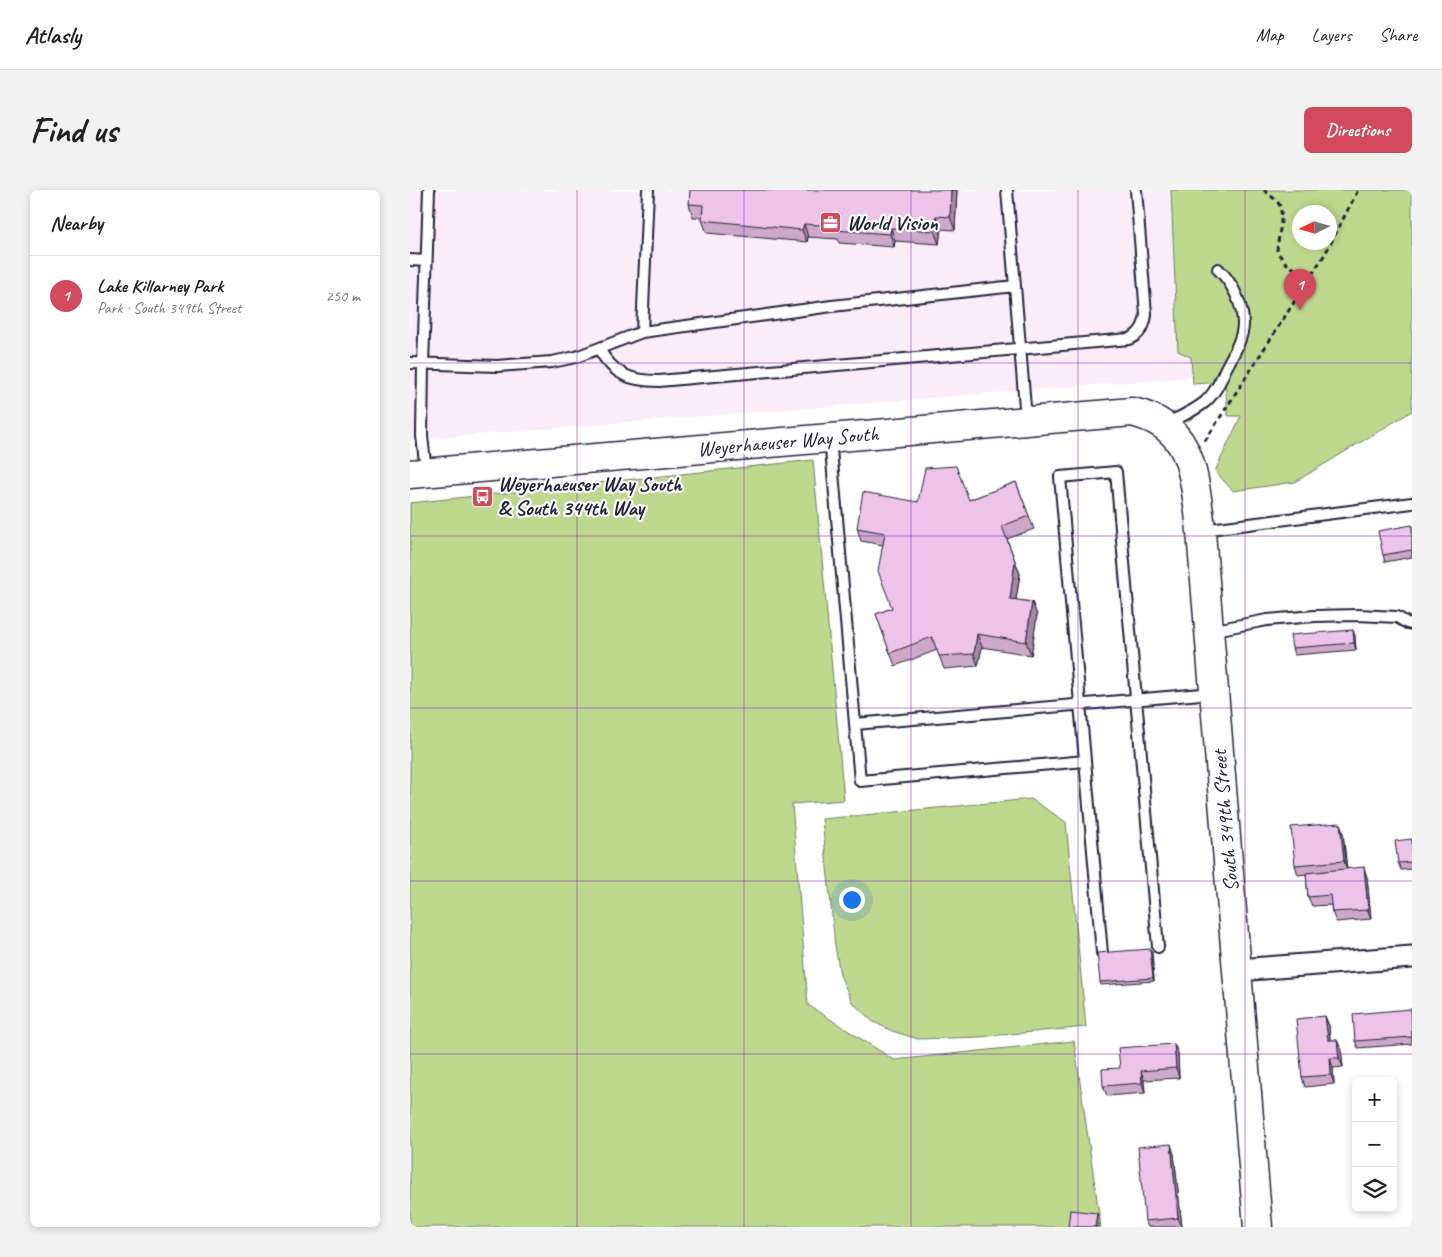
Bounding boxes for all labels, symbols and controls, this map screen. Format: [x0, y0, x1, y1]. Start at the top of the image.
text: Atlasly [25, 20, 81, 50]
text: Map [1256, 24, 1284, 46]
text: Layers [1312, 24, 1351, 46]
text: Share [1379, 24, 1417, 46]
button: Directions [1304, 107, 1412, 153]
text: Find us [30, 108, 117, 153]
north arrow [1292, 205, 1337, 250]
text: Nearby [50, 210, 103, 236]
place label: World Vision [847, 210, 938, 236]
office icon: World Vision [819, 211, 843, 235]
pin: 1 [1284, 269, 1316, 310]
text: Lake Killarney Park [97, 274, 223, 298]
text: 1 [62, 286, 70, 306]
text: 250 m [326, 286, 360, 306]
text: Park · South 349th Street [97, 298, 241, 318]
street label: Weyerhaeuser Way South [696, 420, 881, 462]
place label: Weyerhaeuser Way South & South 344th Way [498, 471, 683, 521]
bus stop icon: Weyerhaeuser Way South & South 344th Way [470, 484, 494, 508]
street label: South 349th Street [1206, 747, 1244, 893]
your location [839, 887, 865, 913]
map controls [1352, 1077, 1397, 1212]
button: + [1352, 1077, 1397, 1122]
button: − [1352, 1122, 1397, 1167]
button: layers [1352, 1167, 1397, 1212]

